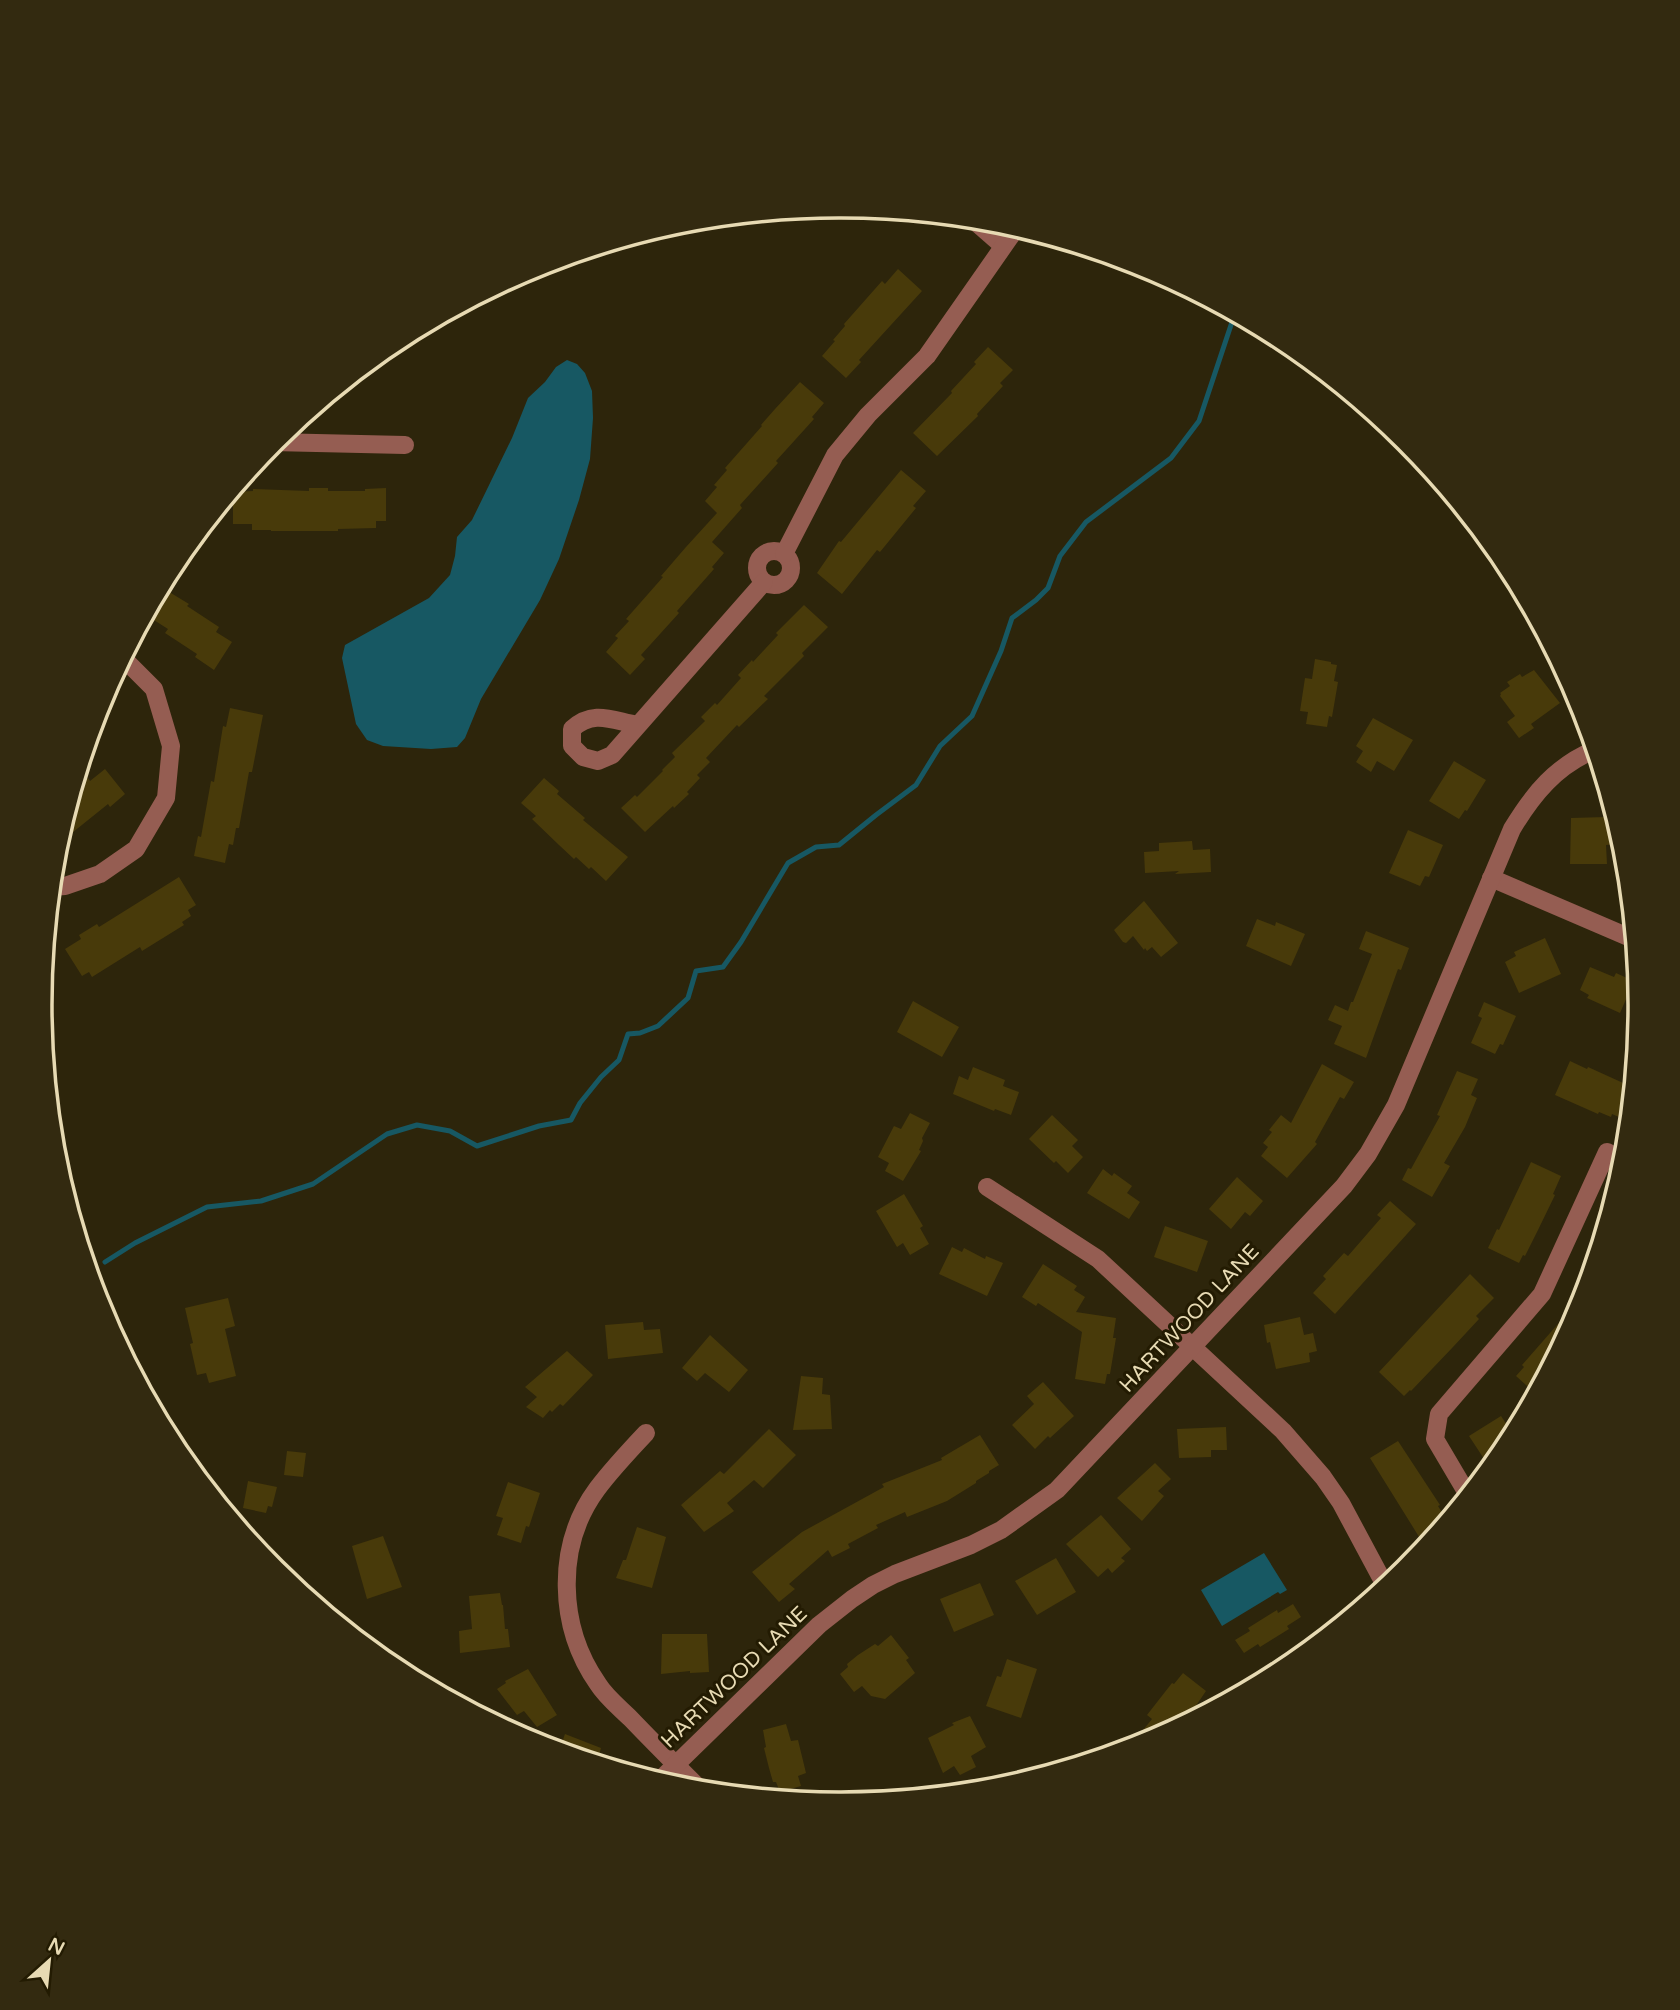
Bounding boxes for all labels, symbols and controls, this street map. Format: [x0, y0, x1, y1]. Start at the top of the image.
street label: HARTWOOD LANE [1114, 1239, 1264, 1398]
street label: HARTWOOD LANE [656, 1601, 813, 1754]
north arrow [14, 1926, 84, 1996]
text: N [44, 1933, 68, 1960]

